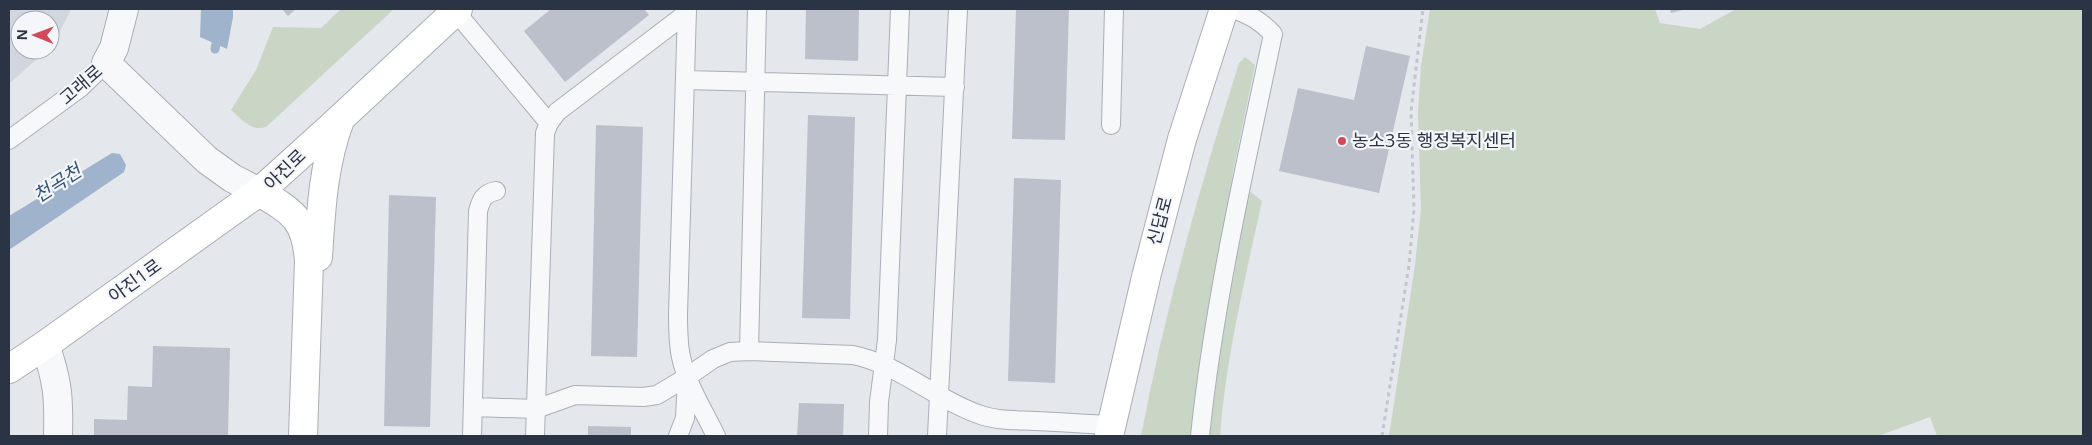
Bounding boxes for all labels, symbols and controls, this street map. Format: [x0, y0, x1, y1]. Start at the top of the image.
north arrow [10, 10, 60, 60]
text: N [12, 29, 31, 41]
street label: 고래로 [54, 59, 107, 110]
place label: 농소3동 행정복지센터 [1352, 128, 1516, 152]
marker: 농소3동 행정복지센터 [1336, 135, 1348, 147]
street label: 아진로 [258, 143, 311, 195]
water label: 천곡천 [28, 157, 87, 208]
street label: 신답로 [1141, 194, 1177, 248]
street label: 아진1로 [103, 253, 166, 308]

